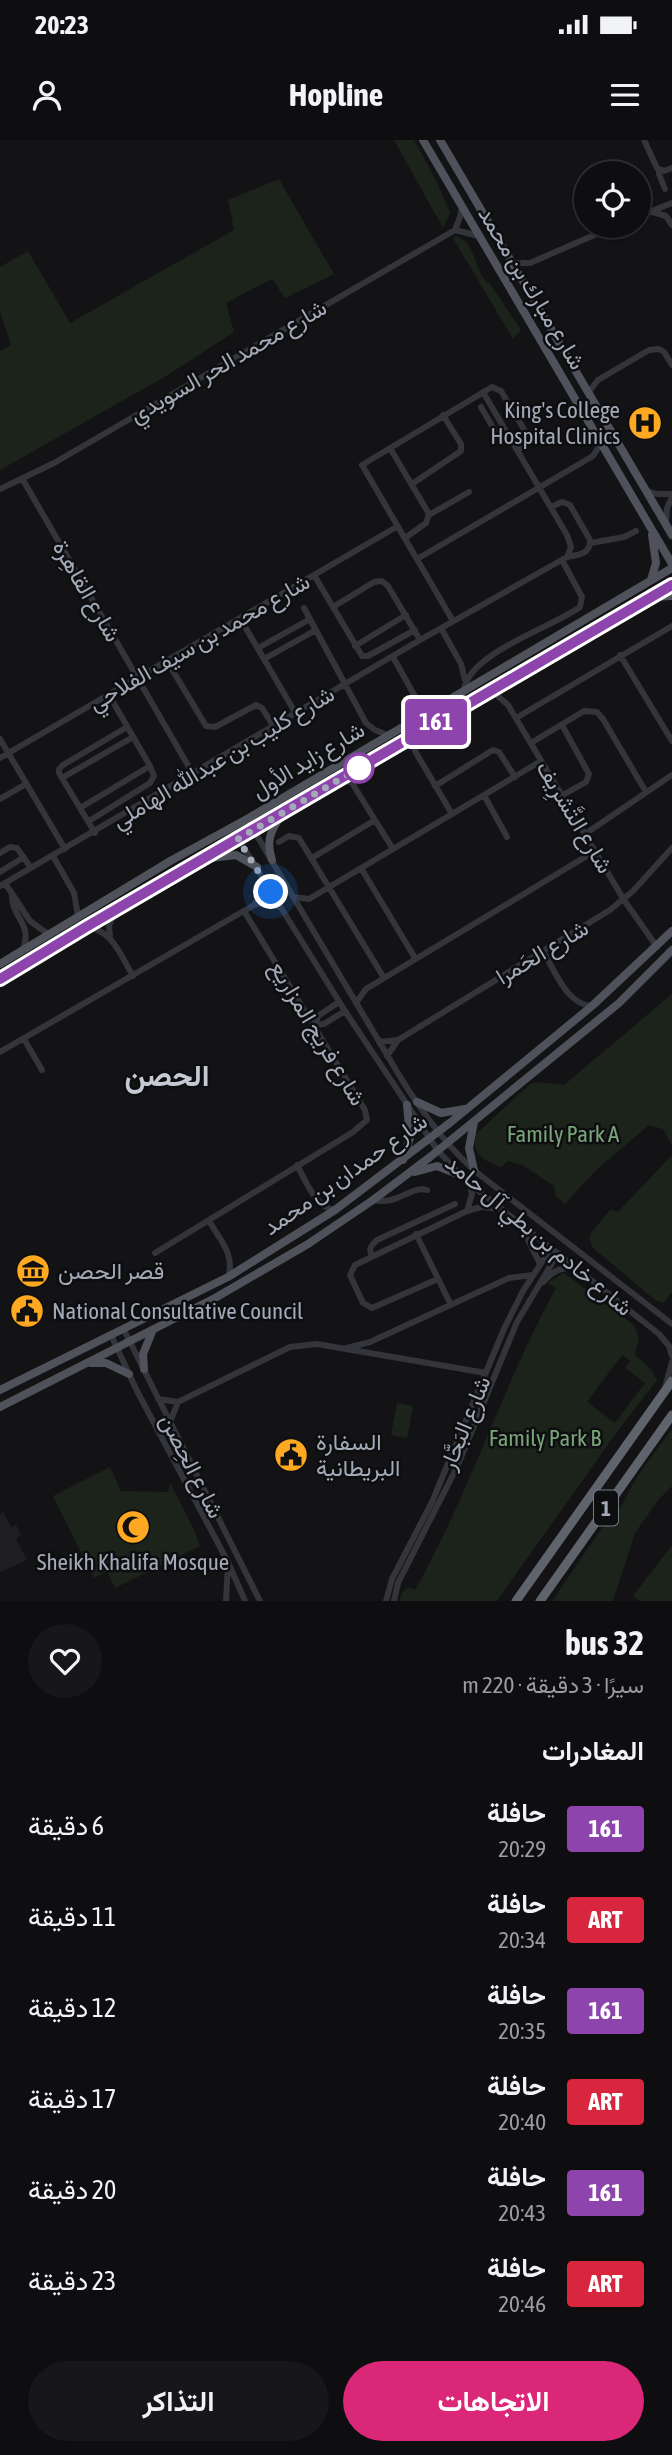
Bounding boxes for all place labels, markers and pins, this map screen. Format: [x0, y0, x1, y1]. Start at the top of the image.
place label: King's College Hospital Clinics [490, 397, 620, 449]
hospital icon: King's College Hospital Clinics [626, 404, 664, 442]
unlabelled marker [344, 753, 374, 783]
museum icon: قصر الحصن [14, 1252, 52, 1290]
place label: قصر الحصن [58, 1258, 164, 1286]
public building icon: National Consultative Council [8, 1292, 46, 1330]
place label: National Consultative Council [52, 1298, 303, 1324]
place label: السفارة البريطانية [316, 1429, 400, 1483]
public building icon: السفارة البريطانية [272, 1436, 310, 1474]
mosque icon: Sheikh Khalifa Mosque [114, 1508, 152, 1546]
place label: Sheikh Khalifa Mosque [37, 1549, 229, 1575]

